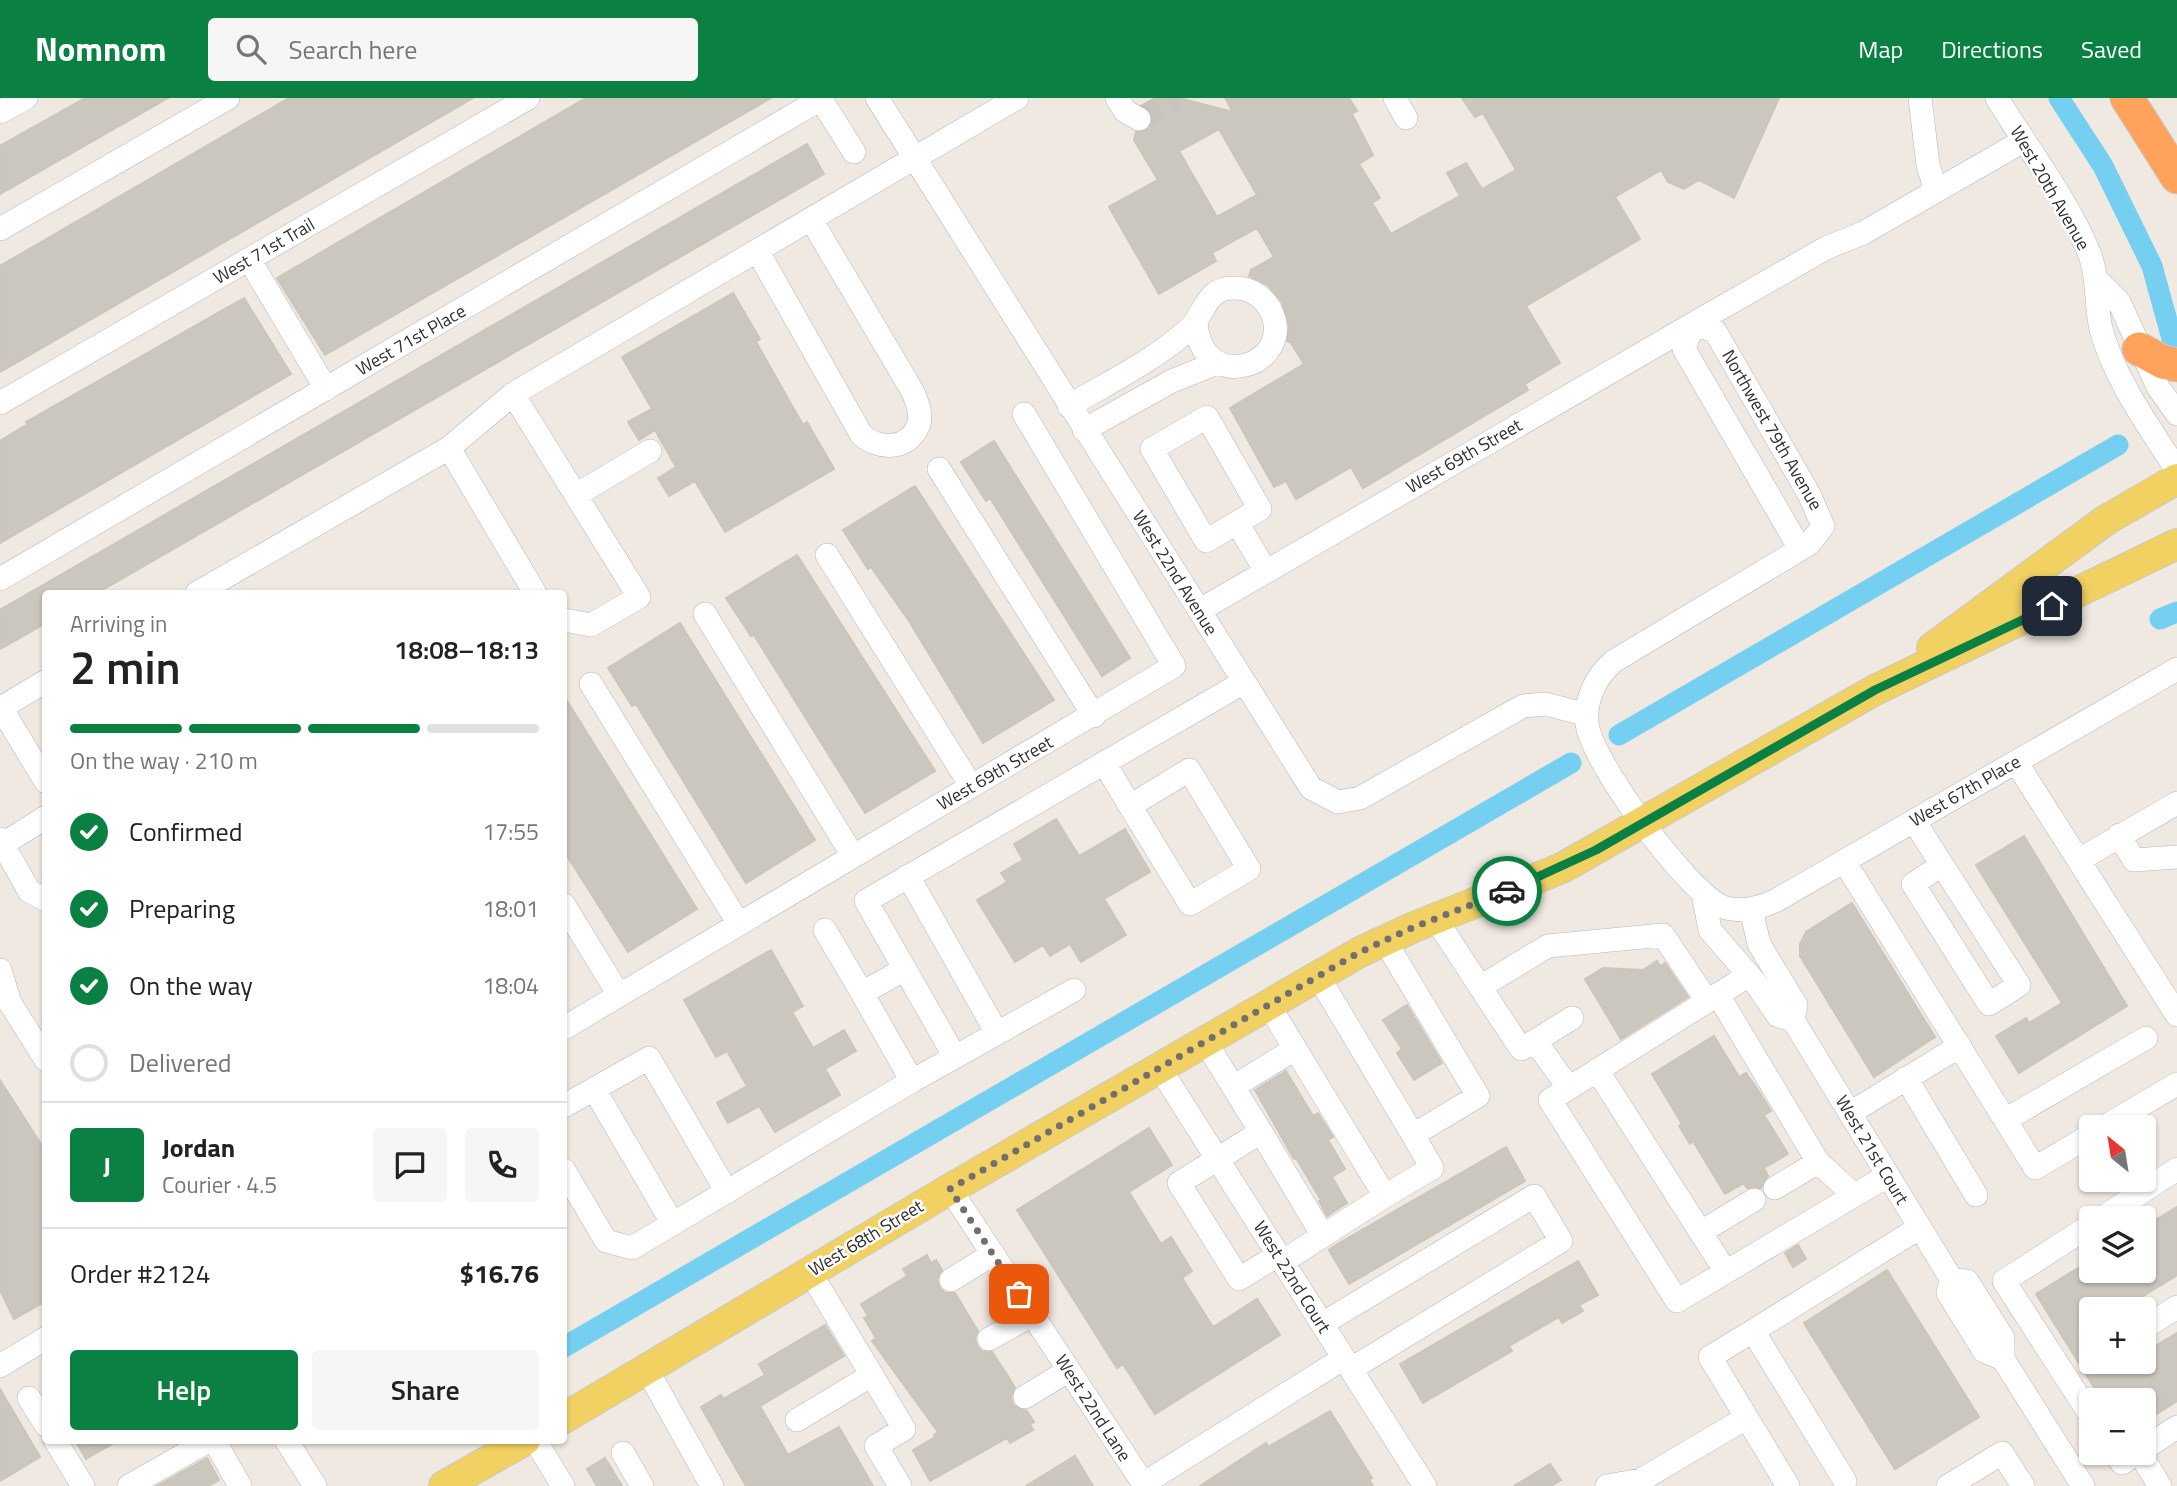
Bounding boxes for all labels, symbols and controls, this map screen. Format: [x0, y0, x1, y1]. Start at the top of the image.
search box [208, 18, 698, 81]
text: Nomnom [35, 24, 166, 74]
icon: search [232, 30, 270, 68]
text: Search here [288, 30, 417, 69]
text: Map [1858, 31, 1903, 67]
text: Directions [1941, 31, 2043, 67]
text: Saved [2081, 31, 2142, 67]
street label: West 20th Avenue [2004, 120, 2097, 255]
street label: West 71st Trail [208, 211, 320, 291]
street label: West 71st Place [351, 297, 471, 382]
street label: Northwest 79th Avenue [1715, 344, 1829, 515]
street label: West 69th Street [1401, 411, 1527, 500]
street label: West 22nd Avenue [1126, 505, 1225, 640]
pin [2022, 576, 2082, 636]
icon: home [2033, 587, 2071, 625]
text: Arriving in [70, 606, 167, 641]
text: 18:08–18:13 [394, 630, 539, 669]
text: 2 min [70, 632, 181, 702]
street label: West 69th Street [932, 728, 1058, 817]
text: On the way · 210 m [70, 743, 258, 778]
street label: West 67th Place [1904, 748, 2025, 833]
text: Confirmed [129, 812, 243, 851]
icon: check [70, 813, 108, 851]
text: 17:55 [482, 814, 539, 849]
courier [1472, 856, 1542, 926]
icon: car [1488, 872, 1526, 910]
text: Preparing [129, 889, 235, 928]
icon: check [70, 890, 108, 928]
text: 18:01 [482, 891, 539, 926]
text: On the way [129, 966, 253, 1005]
icon: check [70, 967, 108, 1005]
text: 18:04 [482, 968, 539, 1003]
text: Delivered [129, 1043, 232, 1082]
street label: West 21st Court [1829, 1090, 1916, 1210]
north arrow [2079, 1115, 2156, 1192]
map controls [2079, 1115, 2156, 1465]
text: Jordan [162, 1128, 235, 1167]
button: chat [373, 1128, 447, 1202]
button: phone [465, 1128, 539, 1202]
text: J [103, 1146, 111, 1185]
text: Courier · 4.5 [162, 1167, 277, 1202]
street label: West 68th Street [803, 1192, 929, 1283]
button: layers [2079, 1206, 2156, 1283]
street label: West 22nd Court [1247, 1215, 1338, 1339]
text: Order #2124 [70, 1254, 210, 1293]
text: $16.76 [460, 1254, 539, 1293]
pin [989, 1264, 1049, 1324]
icon: bag [1000, 1275, 1038, 1313]
button: + [2079, 1297, 2156, 1374]
street label: West 22nd Lane [1049, 1349, 1138, 1467]
button: Help [70, 1350, 298, 1430]
button: Share [312, 1350, 539, 1430]
button: − [2079, 1388, 2156, 1465]

